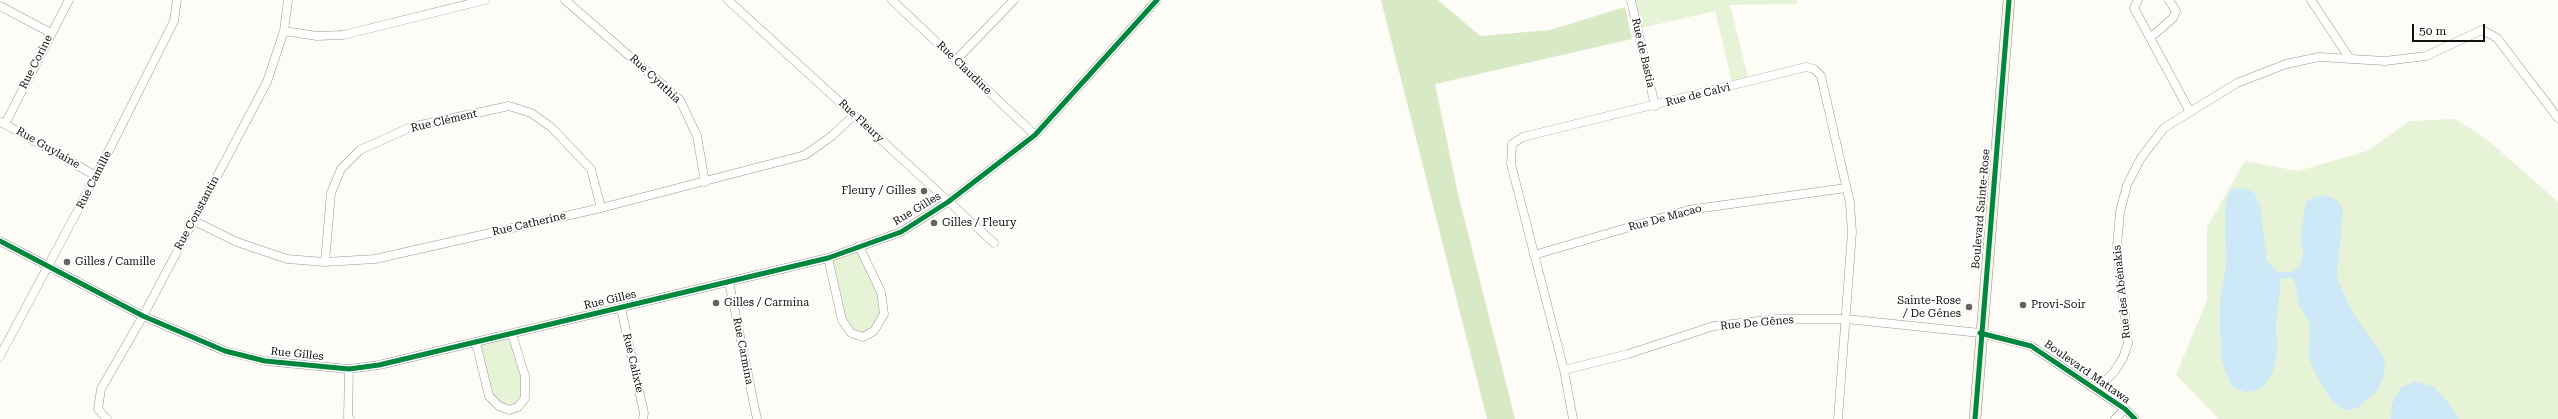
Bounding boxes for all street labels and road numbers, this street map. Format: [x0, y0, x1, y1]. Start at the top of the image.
street label: Rue de Bastia [1629, 17, 1657, 89]
street label: Rue Corine [17, 33, 55, 91]
street label: Rue Claudine [934, 39, 994, 97]
street label: Rue Cynthia [627, 52, 683, 106]
street label: Rue de Calvi [1664, 81, 1732, 109]
street label: Rue Fleury [836, 97, 886, 145]
street label: Rue Clément [410, 107, 478, 135]
street label: Rue Guylaine [14, 124, 82, 172]
street label: Boulevard Sainte-Rose [1969, 148, 1993, 270]
street label: Rue Camille [74, 149, 114, 211]
street label: Rue Constantin [172, 174, 222, 252]
street label: Rue Gilles [891, 190, 943, 228]
street label: Rue De Macao [1627, 202, 1703, 234]
street label: Rue Catherine [491, 209, 567, 239]
street label: Rue des Abénakis [2111, 245, 2133, 339]
street label: Rue Gilles [583, 288, 637, 312]
street label: Rue De Gênes [1720, 313, 1794, 333]
street label: Rue Carmina [730, 316, 756, 386]
street label: Rue Calixte [620, 332, 646, 394]
street label: Boulevard Mattawa [2042, 337, 2132, 407]
street label: Rue Gilles [270, 345, 324, 363]

